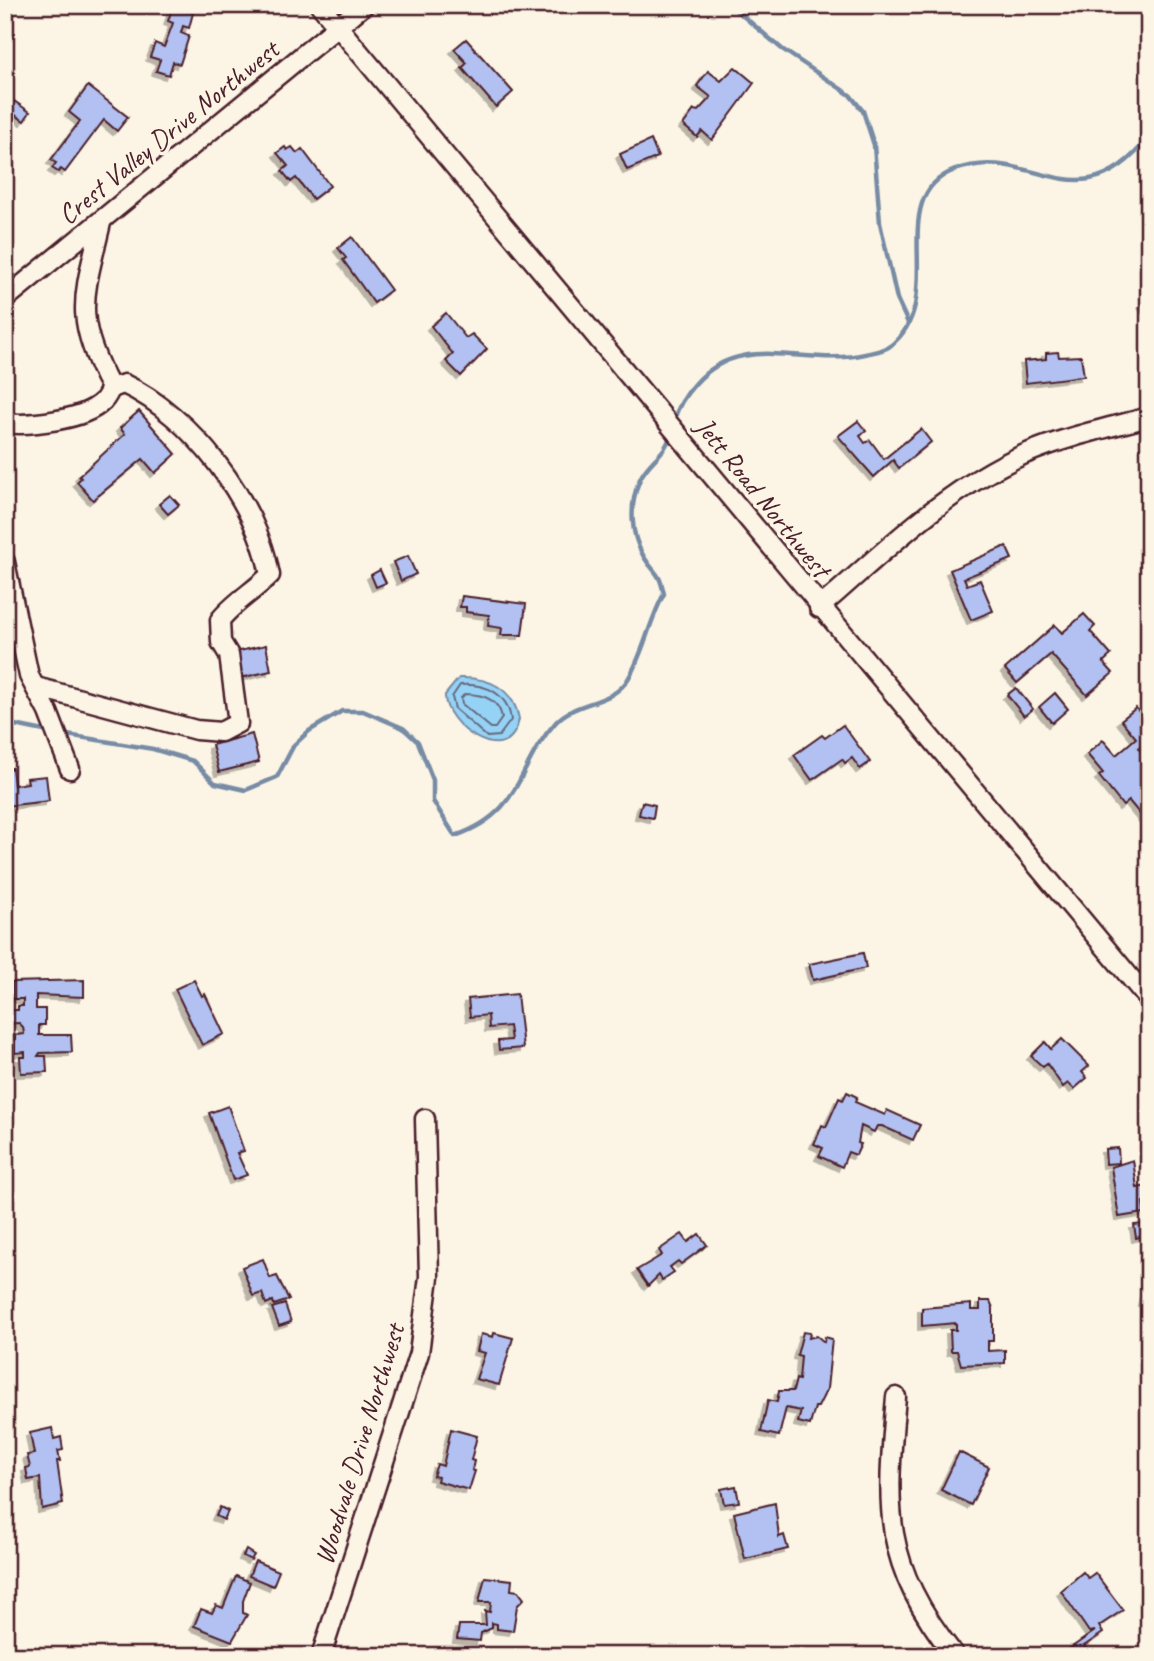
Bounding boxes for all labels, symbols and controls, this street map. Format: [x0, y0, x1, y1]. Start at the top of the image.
street label: Crest Valley Drive Northwest [51, 30, 288, 232]
street label: Jett Road Northwest [686, 408, 841, 587]
street label: Woodvale Drive Northwest [306, 1317, 413, 1568]

